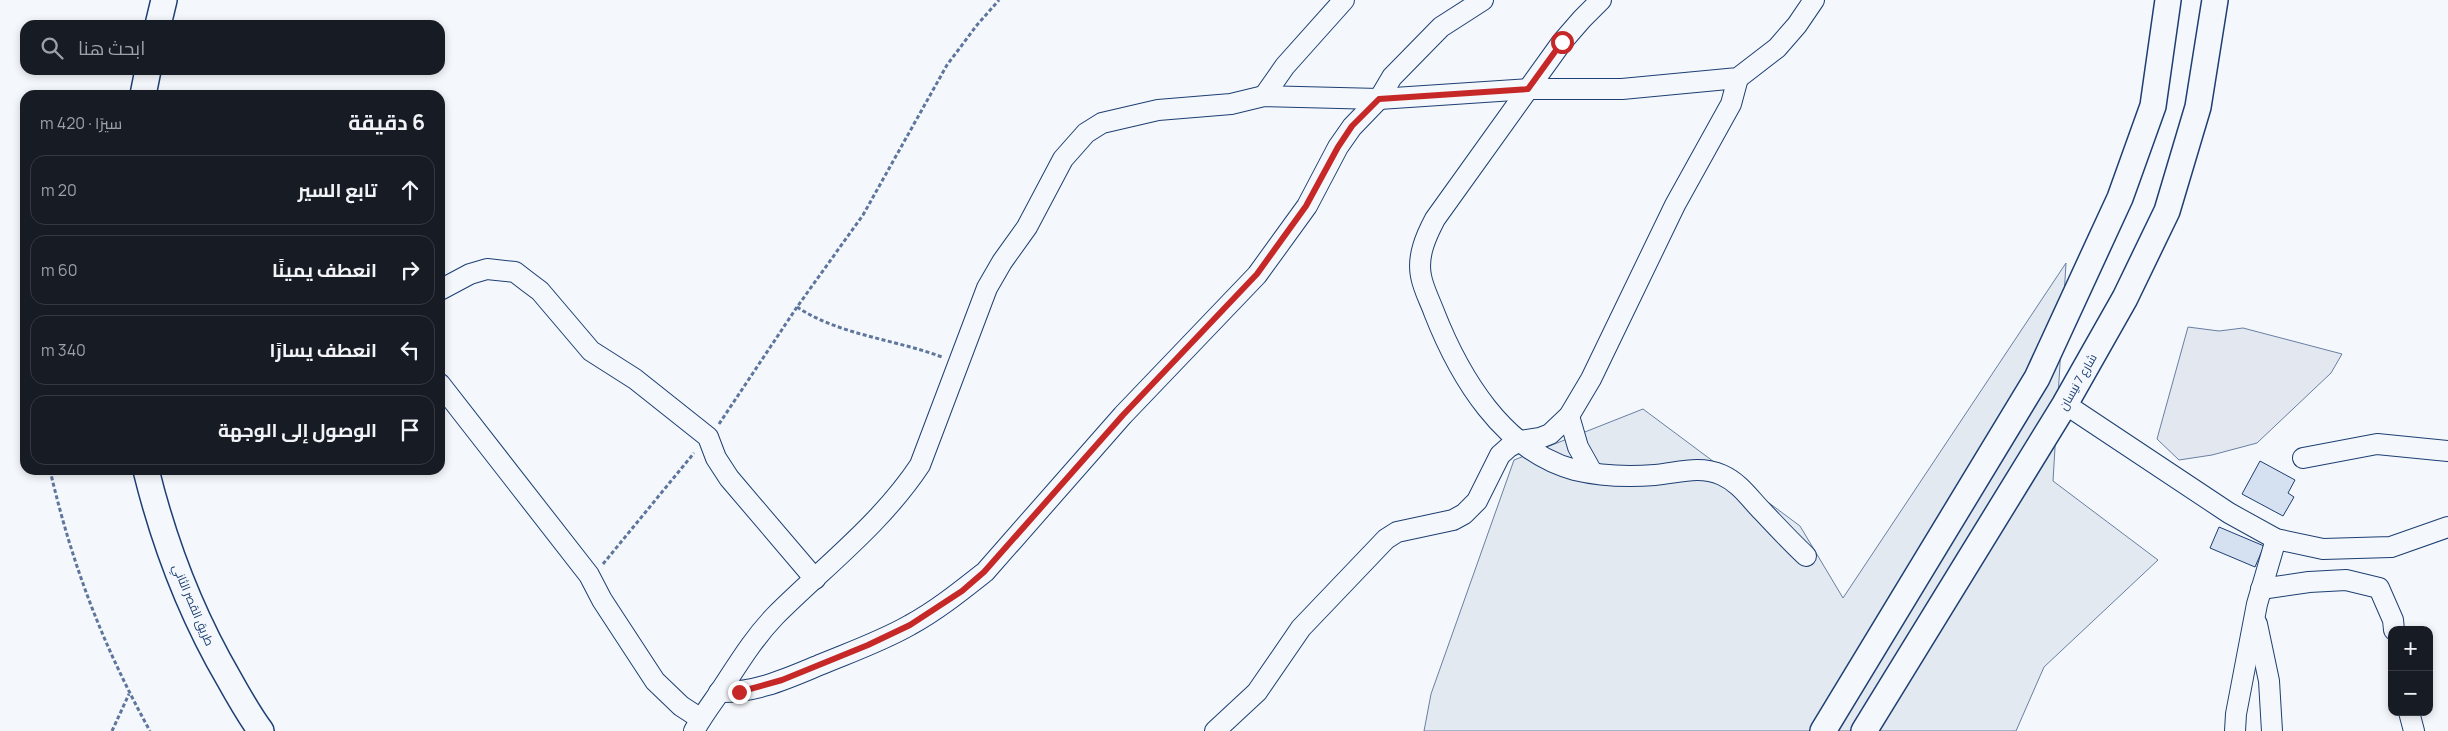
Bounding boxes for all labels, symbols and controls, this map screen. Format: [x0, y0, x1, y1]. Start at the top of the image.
search box [20, 20, 445, 75]
route start [1551, 31, 1574, 54]
icon: search [38, 34, 66, 62]
text: ابحث هنا [78, 35, 145, 61]
text: 6 دقيقة [348, 108, 425, 136]
text: سيرًا · 420 m [40, 112, 122, 134]
icon: ahead [396, 176, 424, 204]
text: تابع السير [298, 177, 377, 203]
text: 20 m [41, 179, 77, 201]
icon: right [396, 256, 424, 284]
text: انعطف يمينًا [272, 257, 377, 283]
text: 60 m [41, 259, 77, 281]
icon: left [396, 336, 424, 364]
text: انعطف يسارًا [270, 337, 377, 363]
text: 340 m [41, 339, 86, 361]
street label: شارع 7 نيسان [2055, 350, 2101, 413]
icon: arrive [396, 416, 424, 444]
text: الوصول إلى الوجهة [218, 417, 377, 443]
street label: طريق القصر الثاني [167, 561, 218, 649]
map controls [2388, 626, 2433, 716]
button: + [2388, 626, 2433, 671]
button: − [2388, 671, 2433, 716]
route end [728, 681, 751, 704]

